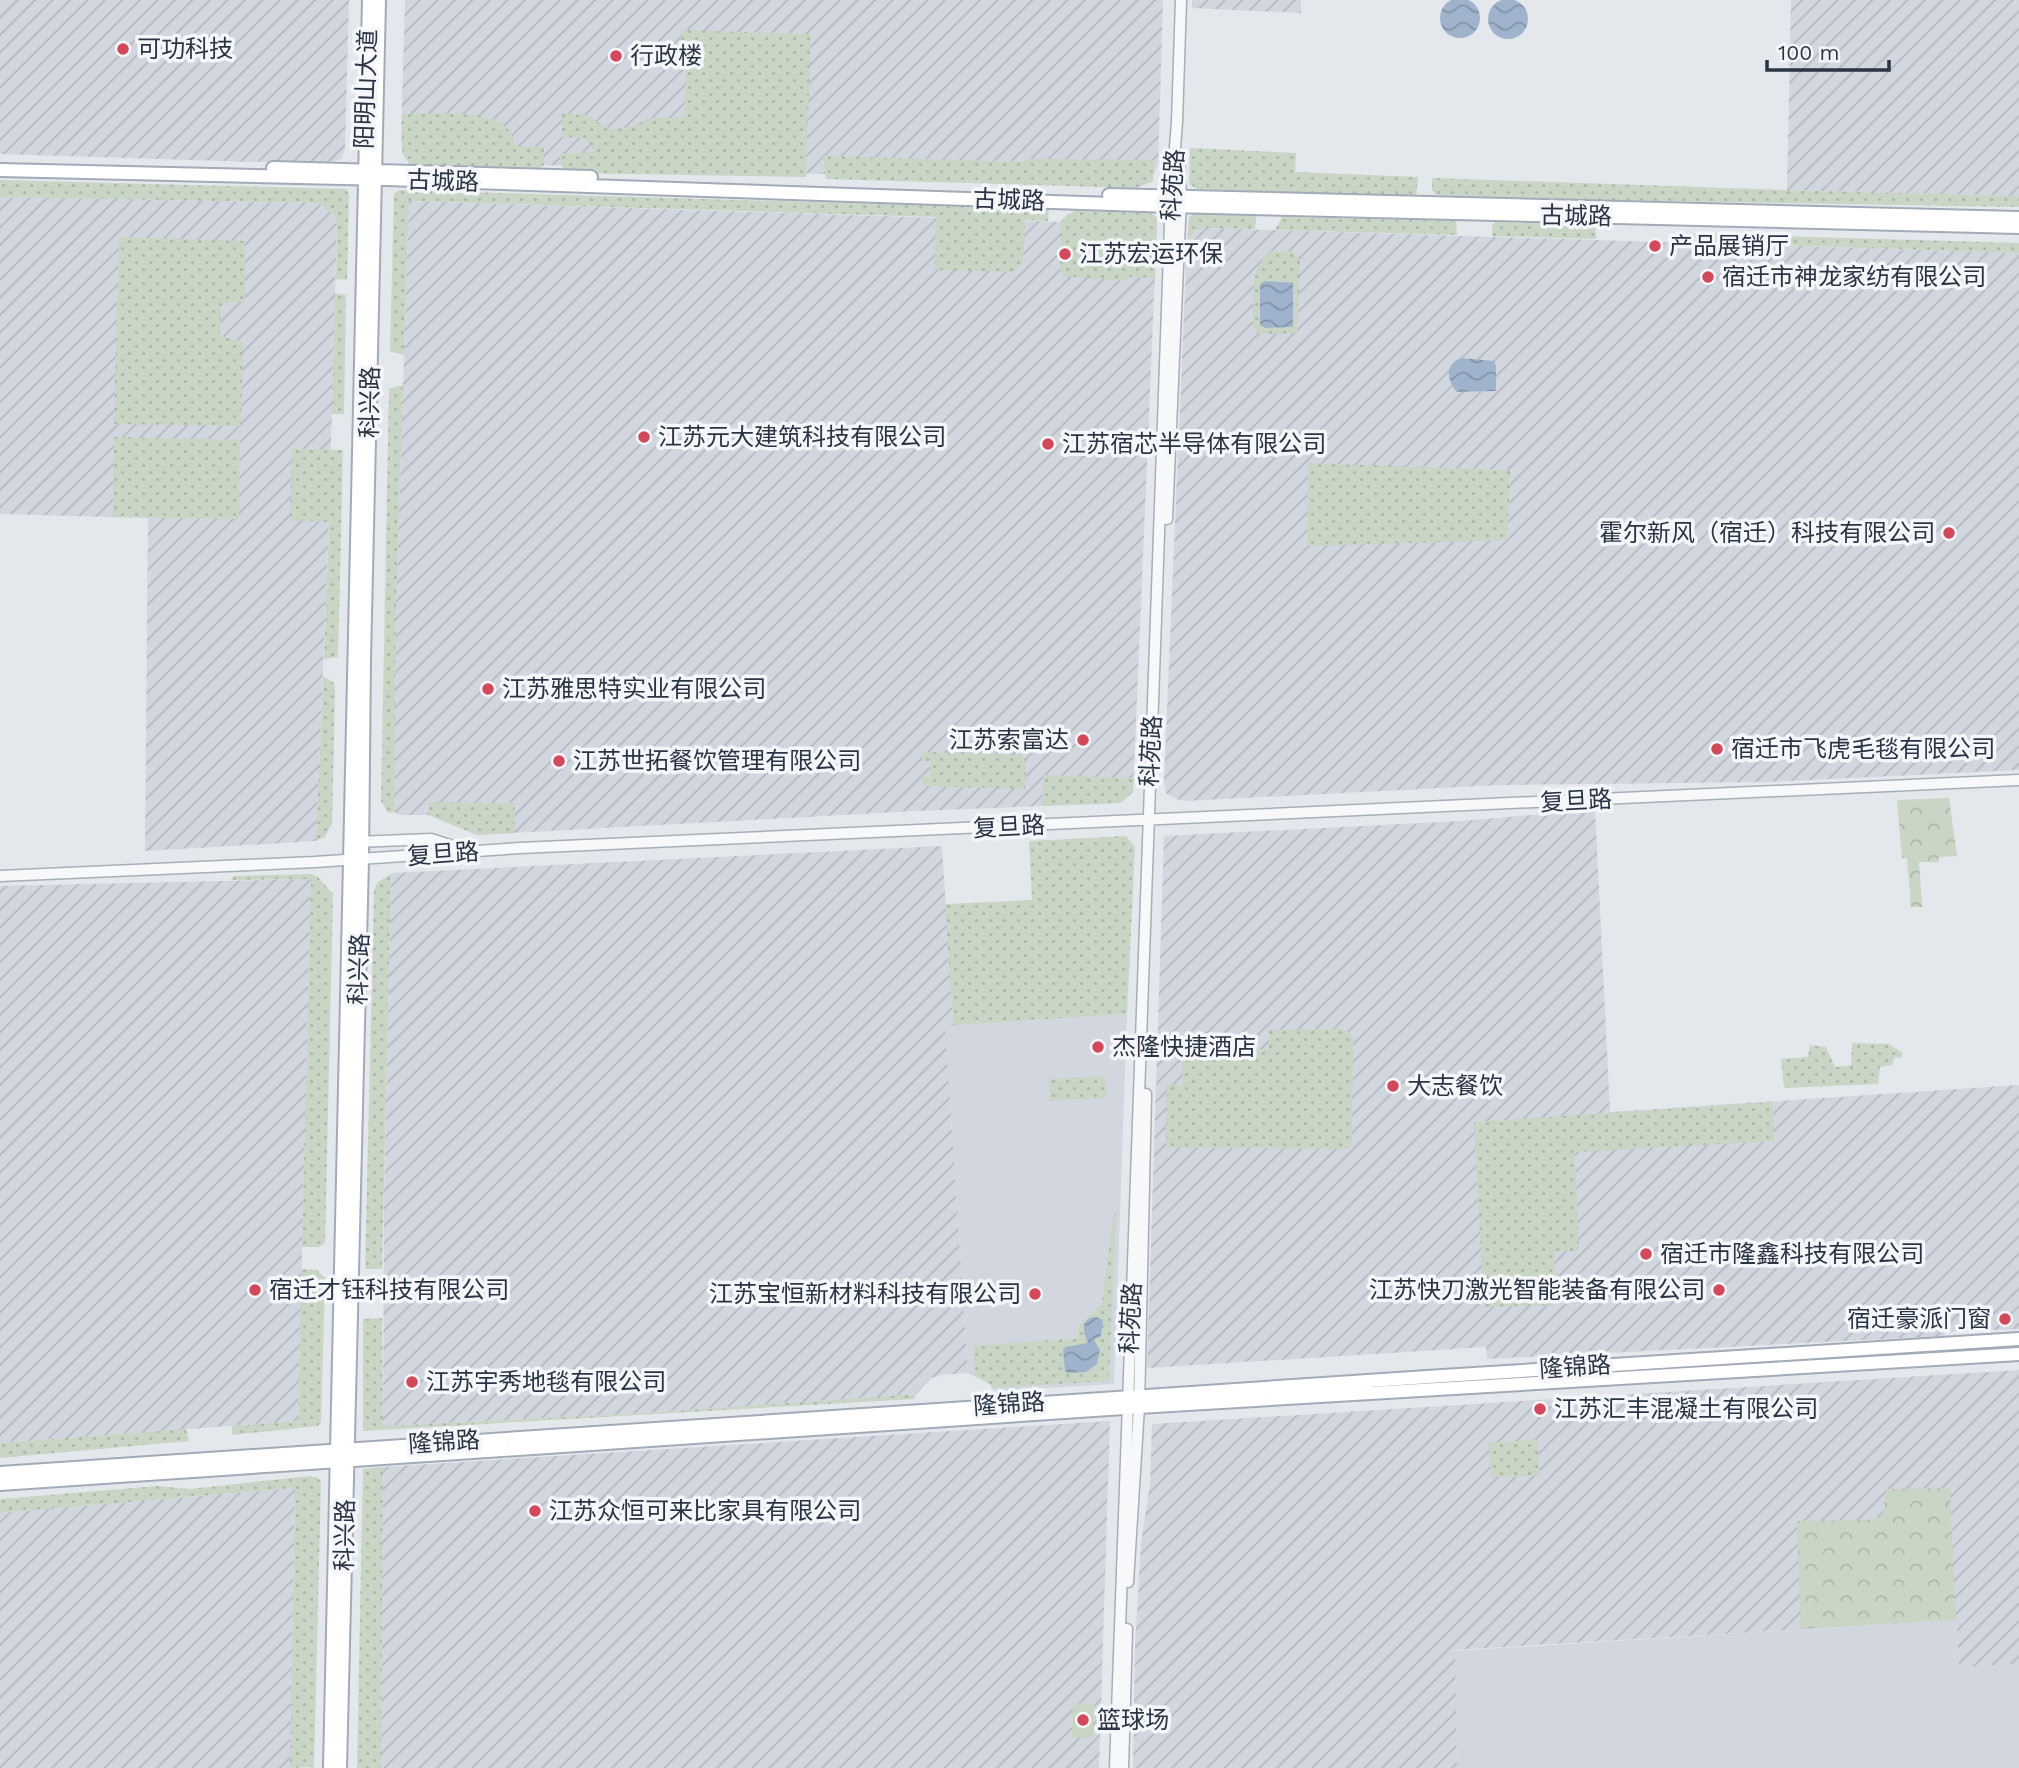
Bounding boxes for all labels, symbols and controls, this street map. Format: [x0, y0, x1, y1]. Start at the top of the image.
scale bar [1767, 28, 1890, 72]
street label: 阳明山大道 [350, 29, 382, 149]
place label: 可功科技 [137, 35, 233, 63]
text: 100 m [1778, 40, 1840, 65]
marker: 可功科技 [115, 41, 131, 57]
place label: 行政楼 [630, 42, 702, 70]
marker: 行政楼 [608, 48, 624, 64]
street label: 科苑路 [1157, 148, 1189, 222]
street label: 古城路 [407, 166, 479, 196]
street label: 古城路 [973, 185, 1045, 215]
street label: 古城路 [1540, 201, 1612, 231]
place label: 产品展销厅 [1669, 232, 1789, 260]
marker: 产品展销厅 [1647, 238, 1663, 254]
place label: 江苏宏运环保 [1079, 240, 1223, 268]
marker: 江苏宏运环保 [1057, 246, 1073, 262]
place label: 宿迁市神龙家纺有限公司 [1722, 263, 1986, 291]
marker: 宿迁市神龙家纺有限公司 [1700, 269, 1716, 285]
street label: 科兴路 [355, 366, 385, 438]
place label: 江苏元大建筑科技有限公司 [658, 423, 946, 451]
marker: 江苏元大建筑科技有限公司 [636, 429, 652, 445]
place label: 江苏宿芯半导体有限公司 [1062, 430, 1326, 458]
marker: 江苏宿芯半导体有限公司 [1040, 436, 1056, 452]
place label: 霍尔新风（宿迁）科技有限公司 [1599, 519, 1935, 547]
marker: 霍尔新风（宿迁）科技有限公司 [1941, 525, 1957, 541]
place label: 江苏雅思特实业有限公司 [502, 675, 766, 703]
marker: 江苏雅思特实业有限公司 [480, 681, 496, 697]
street label: 科苑路 [1135, 714, 1167, 788]
place label: 江苏索富达 [949, 726, 1069, 754]
marker: 江苏索富达 [1075, 732, 1091, 748]
place label: 宿迁市飞虎毛毯有限公司 [1731, 735, 1995, 763]
marker: 宿迁市飞虎毛毯有限公司 [1709, 741, 1725, 757]
place label: 江苏世拓餐饮管理有限公司 [573, 747, 861, 775]
marker: 江苏世拓餐饮管理有限公司 [551, 753, 567, 769]
street label: 复旦路 [1539, 785, 1613, 817]
street label: 复旦路 [972, 811, 1046, 843]
street label: 复旦路 [406, 838, 480, 870]
street label: 科兴路 [344, 933, 374, 1005]
place label: 杰隆快捷酒店 [1112, 1033, 1256, 1061]
marker: 杰隆快捷酒店 [1090, 1039, 1106, 1055]
place label: 大志餐饮 [1407, 1072, 1503, 1100]
marker: 大志餐饮 [1385, 1078, 1401, 1094]
place label: 宿迁市隆鑫科技有限公司 [1660, 1240, 1924, 1268]
marker: 宿迁市隆鑫科技有限公司 [1638, 1246, 1654, 1262]
place label: 宿迁才钰科技有限公司 [269, 1276, 509, 1304]
place label: 江苏快刀激光智能装备有限公司 [1369, 1276, 1705, 1304]
place label: 江苏宝恒新材料科技有限公司 [709, 1280, 1021, 1308]
street label: 科苑路 [1115, 1281, 1147, 1355]
marker: 宿迁才钰科技有限公司 [247, 1282, 263, 1298]
marker: 江苏快刀激光智能装备有限公司 [1711, 1282, 1727, 1298]
marker: 江苏宝恒新材料科技有限公司 [1027, 1286, 1043, 1302]
place label: 宿迁豪派门窗 [1847, 1305, 1991, 1333]
marker: 宿迁豪派门窗 [1997, 1311, 2013, 1327]
street label: 隆锦路 [1538, 1351, 1612, 1383]
place label: 江苏宇秀地毯有限公司 [426, 1368, 666, 1396]
marker: 江苏宇秀地毯有限公司 [404, 1374, 420, 1390]
street label: 隆锦路 [972, 1388, 1046, 1420]
place label: 江苏汇丰混凝土有限公司 [1554, 1395, 1818, 1423]
marker: 江苏汇丰混凝土有限公司 [1532, 1401, 1548, 1417]
street label: 隆锦路 [407, 1426, 481, 1458]
place label: 江苏众恒可来比家具有限公司 [549, 1497, 861, 1525]
street label: 科兴路 [330, 1499, 360, 1571]
marker: 江苏众恒可来比家具有限公司 [527, 1503, 543, 1519]
place label: 篮球场 [1097, 1706, 1169, 1734]
marker: 篮球场 [1075, 1712, 1091, 1728]

